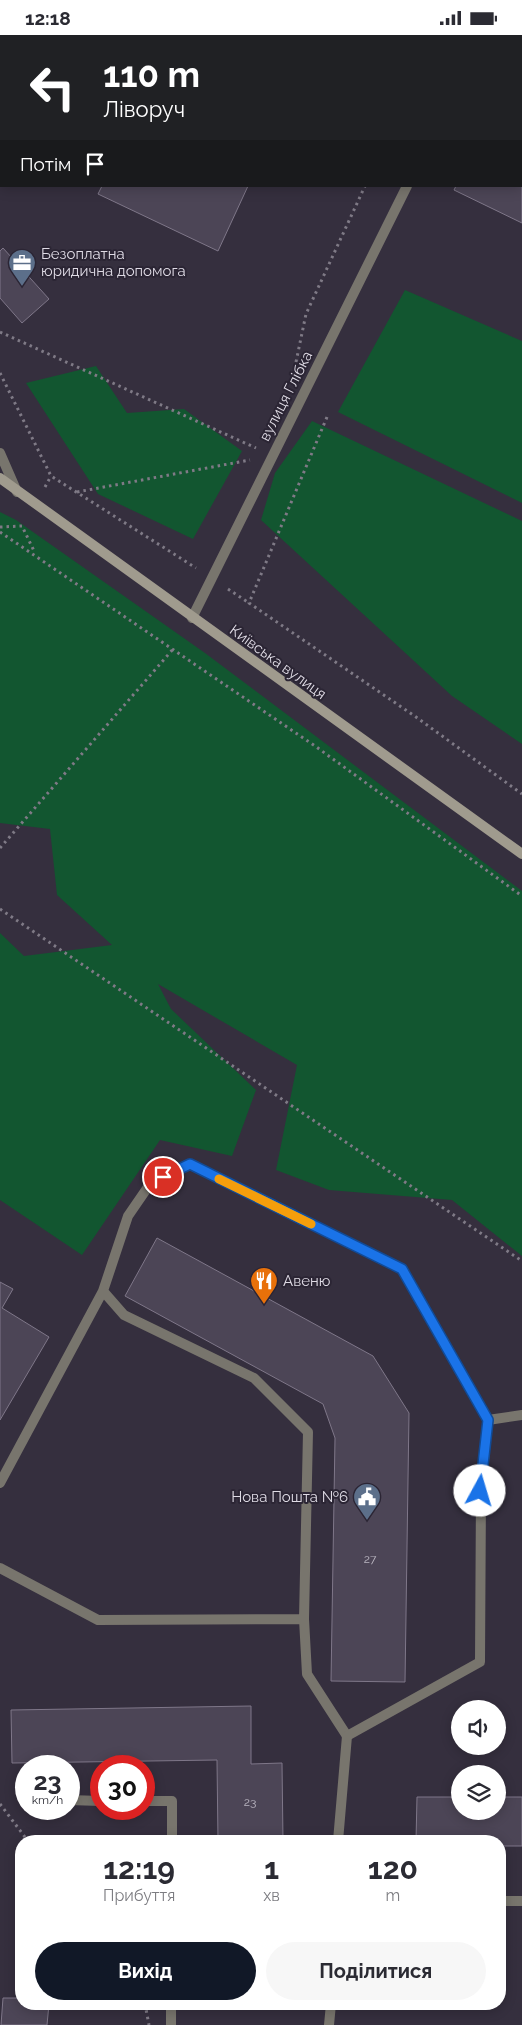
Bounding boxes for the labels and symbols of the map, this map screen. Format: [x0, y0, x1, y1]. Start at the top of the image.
place label: Безоплатна юридична допомога [41, 245, 186, 280]
office icon: Безоплатна юридична допомога [7, 248, 37, 287]
street label: вулиця Глібка [256, 348, 316, 444]
street label: Київська вулиця [226, 621, 330, 703]
pin [142, 1156, 184, 1198]
restaurant icon: Авеню [249, 1266, 279, 1305]
place label: Авеню [283, 1272, 331, 1290]
position arrow [453, 1464, 505, 1516]
public building icon: Нова Пошта №6 [352, 1482, 382, 1521]
place label: Нова Пошта №6 [231, 1488, 348, 1506]
house number: 27 [364, 1552, 377, 1566]
speed limit sign: 30 [90, 1755, 155, 1820]
house number: 23 [244, 1795, 256, 1809]

